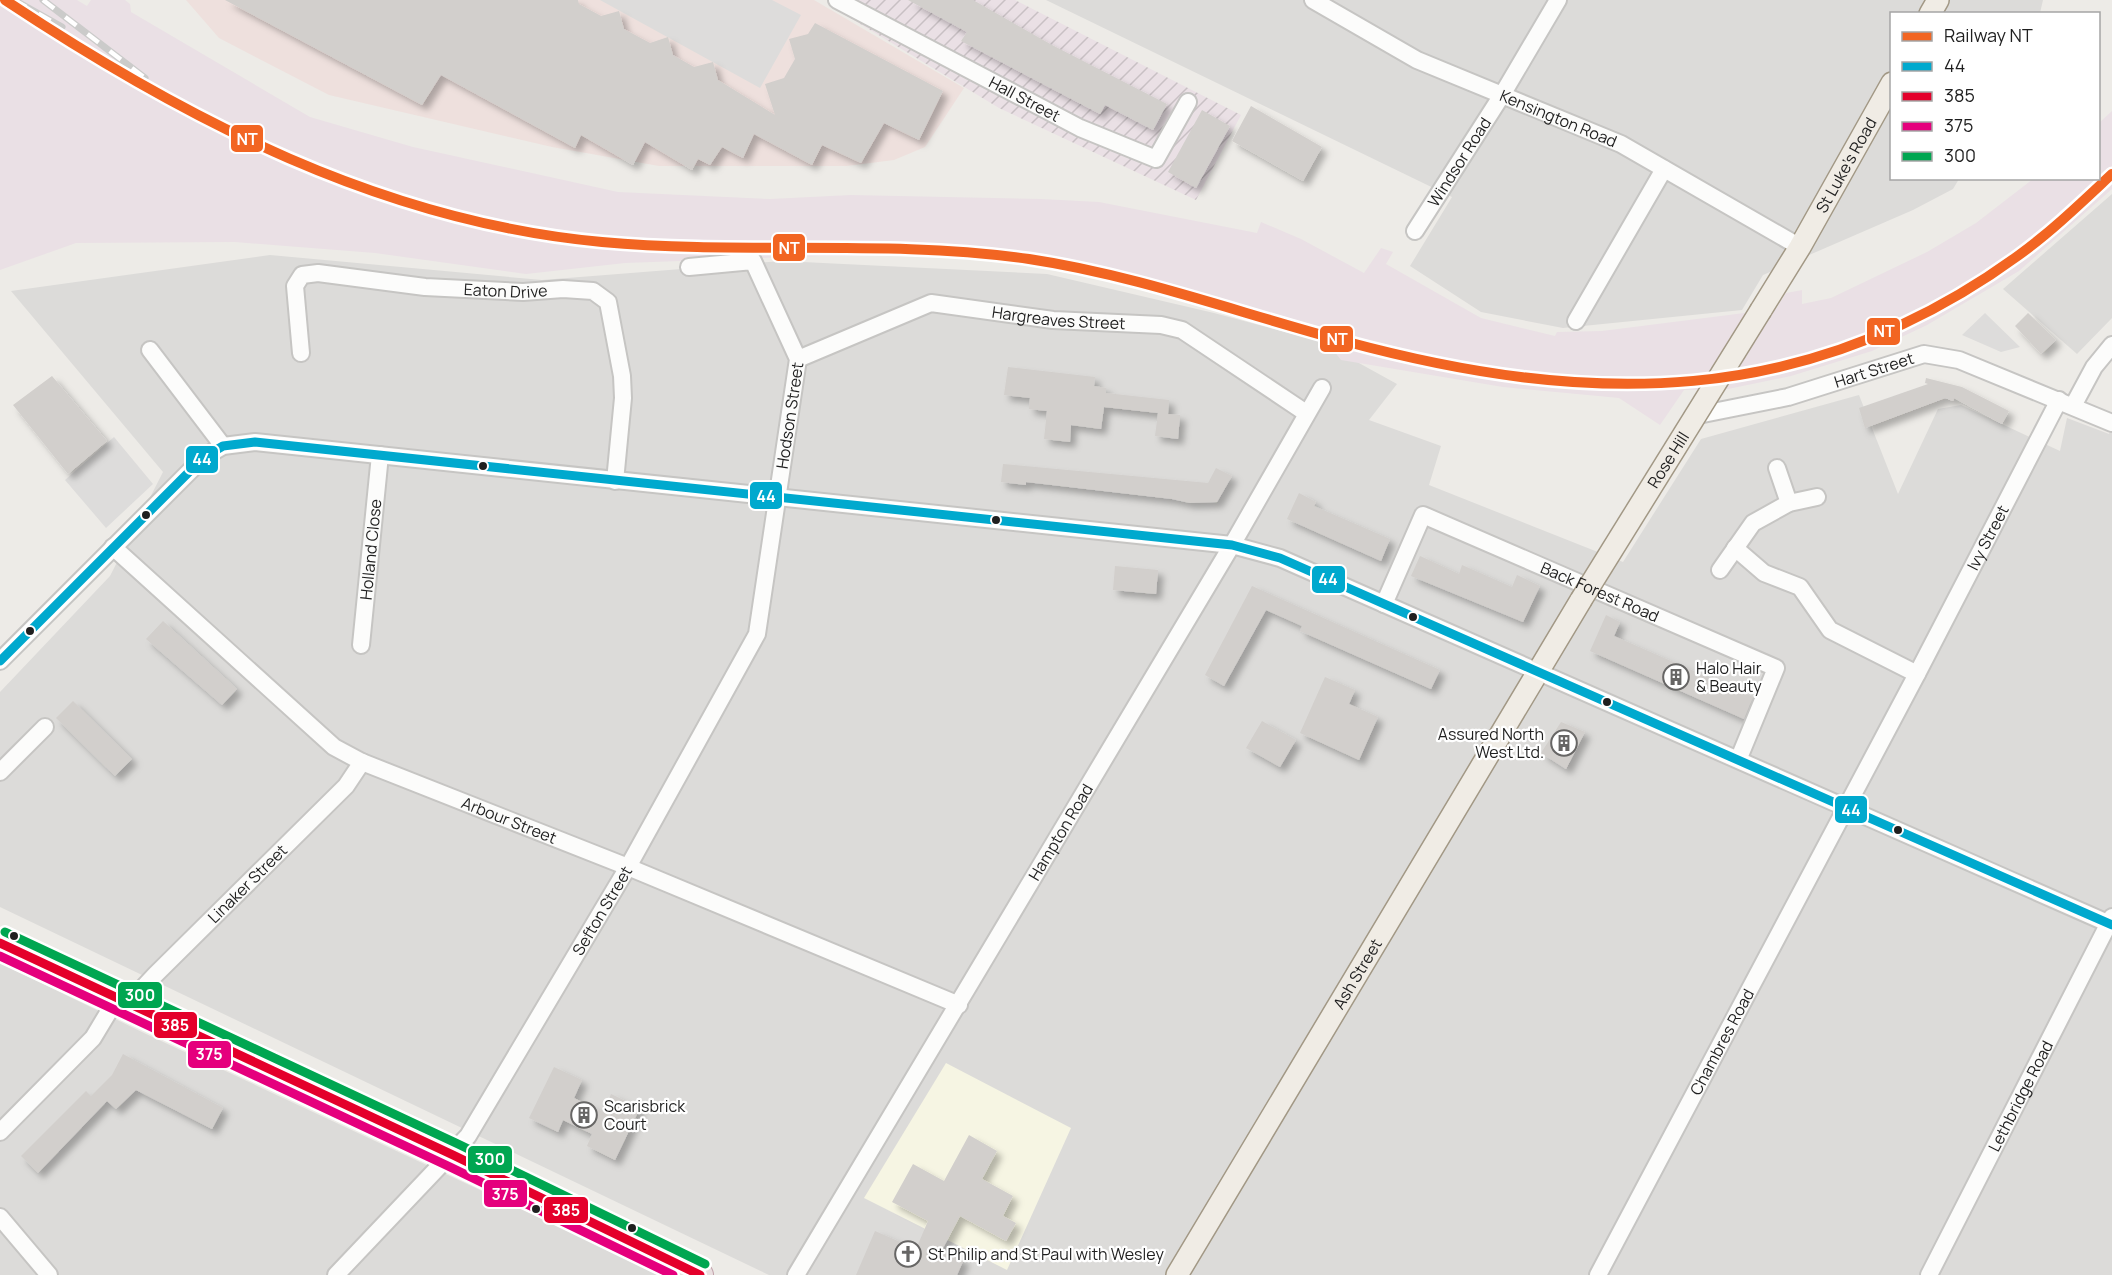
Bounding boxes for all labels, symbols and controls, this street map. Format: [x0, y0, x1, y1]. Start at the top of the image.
legend [1890, 12, 2100, 180]
text: Railway NT [1944, 23, 2033, 47]
text: 44 [1944, 53, 1965, 77]
street label: Hall Street [985, 71, 1064, 127]
text: 385 [1944, 83, 1975, 107]
street label: Kensington Road [1496, 84, 1620, 152]
street label: Windsor Road [1422, 113, 1496, 211]
street label: St Luke's Road [1810, 113, 1882, 217]
text: 375 [1944, 113, 1973, 137]
line badge: NT [230, 124, 264, 153]
text: NT [236, 128, 258, 150]
text: 300 [1944, 143, 1976, 167]
line badge: NT [772, 233, 806, 262]
text: NT [778, 237, 800, 259]
street label: Eaton Drive [463, 278, 548, 303]
street label: Hargreaves Street [991, 301, 1126, 334]
line badge: NT [1866, 317, 1901, 346]
text: NT [1873, 320, 1895, 342]
line badge: NT [1319, 325, 1354, 353]
text: NT [1326, 328, 1348, 350]
street label: Hart Street [1831, 347, 1917, 393]
street label: Hodson Street [771, 361, 808, 470]
street label: Rose Hill [1642, 427, 1694, 492]
line badge: 44 [185, 445, 219, 474]
text: 44 [192, 448, 212, 470]
unlabelled marker [477, 460, 489, 472]
line badge: 44 [749, 481, 783, 510]
text: 44 [756, 485, 776, 507]
street label: Holland Close [355, 498, 387, 601]
street label: Ivy Street [1962, 501, 2014, 574]
unlabelled marker [140, 509, 152, 521]
unlabelled marker [990, 514, 1002, 526]
street label: Back Forest Road [1537, 556, 1663, 627]
line badge: 44 [1311, 565, 1346, 594]
text: 44 [1318, 568, 1338, 590]
unlabelled marker [1407, 611, 1419, 623]
unlabelled marker [24, 625, 36, 637]
place label: Halo Hair & Beauty [1696, 657, 1762, 697]
building icon: Halo Hair & Beauty [1661, 662, 1691, 692]
unlabelled marker [1601, 696, 1613, 708]
place label: Assured North West Ltd. [1438, 723, 1544, 763]
building icon: Assured North West Ltd. [1549, 728, 1579, 758]
street label: Hampton Road [1023, 780, 1098, 884]
street label: Arbour Street [458, 791, 560, 849]
line badge: 44 [1834, 795, 1868, 824]
text: 44 [1841, 799, 1861, 821]
unlabelled marker [1892, 824, 1904, 836]
street label: Linaker Street [203, 839, 292, 928]
street label: Sefton Street [567, 862, 637, 959]
unlabelled marker [8, 930, 20, 942]
street label: Ash Street [1328, 935, 1387, 1013]
line badge: 300 [117, 981, 163, 1009]
text: 300 [125, 984, 155, 1006]
street label: Chambres Road [1685, 985, 1759, 1099]
line badge: 385 [153, 1011, 198, 1039]
text: 385 [161, 1014, 189, 1036]
street label: Lethbridge Road [1983, 1037, 2058, 1155]
line badge: 375 [187, 1040, 232, 1069]
text: 375 [195, 1043, 223, 1065]
place label: Scarisbrick Court [604, 1095, 686, 1135]
building icon: Scarisbrick Court [569, 1100, 599, 1130]
line badge: 300 [467, 1145, 513, 1174]
text: 300 [475, 1148, 505, 1170]
line badge: 375 [483, 1179, 528, 1208]
text: 375 [491, 1183, 519, 1205]
line badge: 385 [543, 1196, 589, 1224]
text: 385 [552, 1199, 580, 1221]
unlabelled marker [530, 1203, 542, 1215]
unlabelled marker [626, 1222, 638, 1234]
church icon: St Philip and St Paul with Wesley [893, 1239, 923, 1269]
place label: St Philip and St Paul with Wesley [928, 1243, 1164, 1265]

